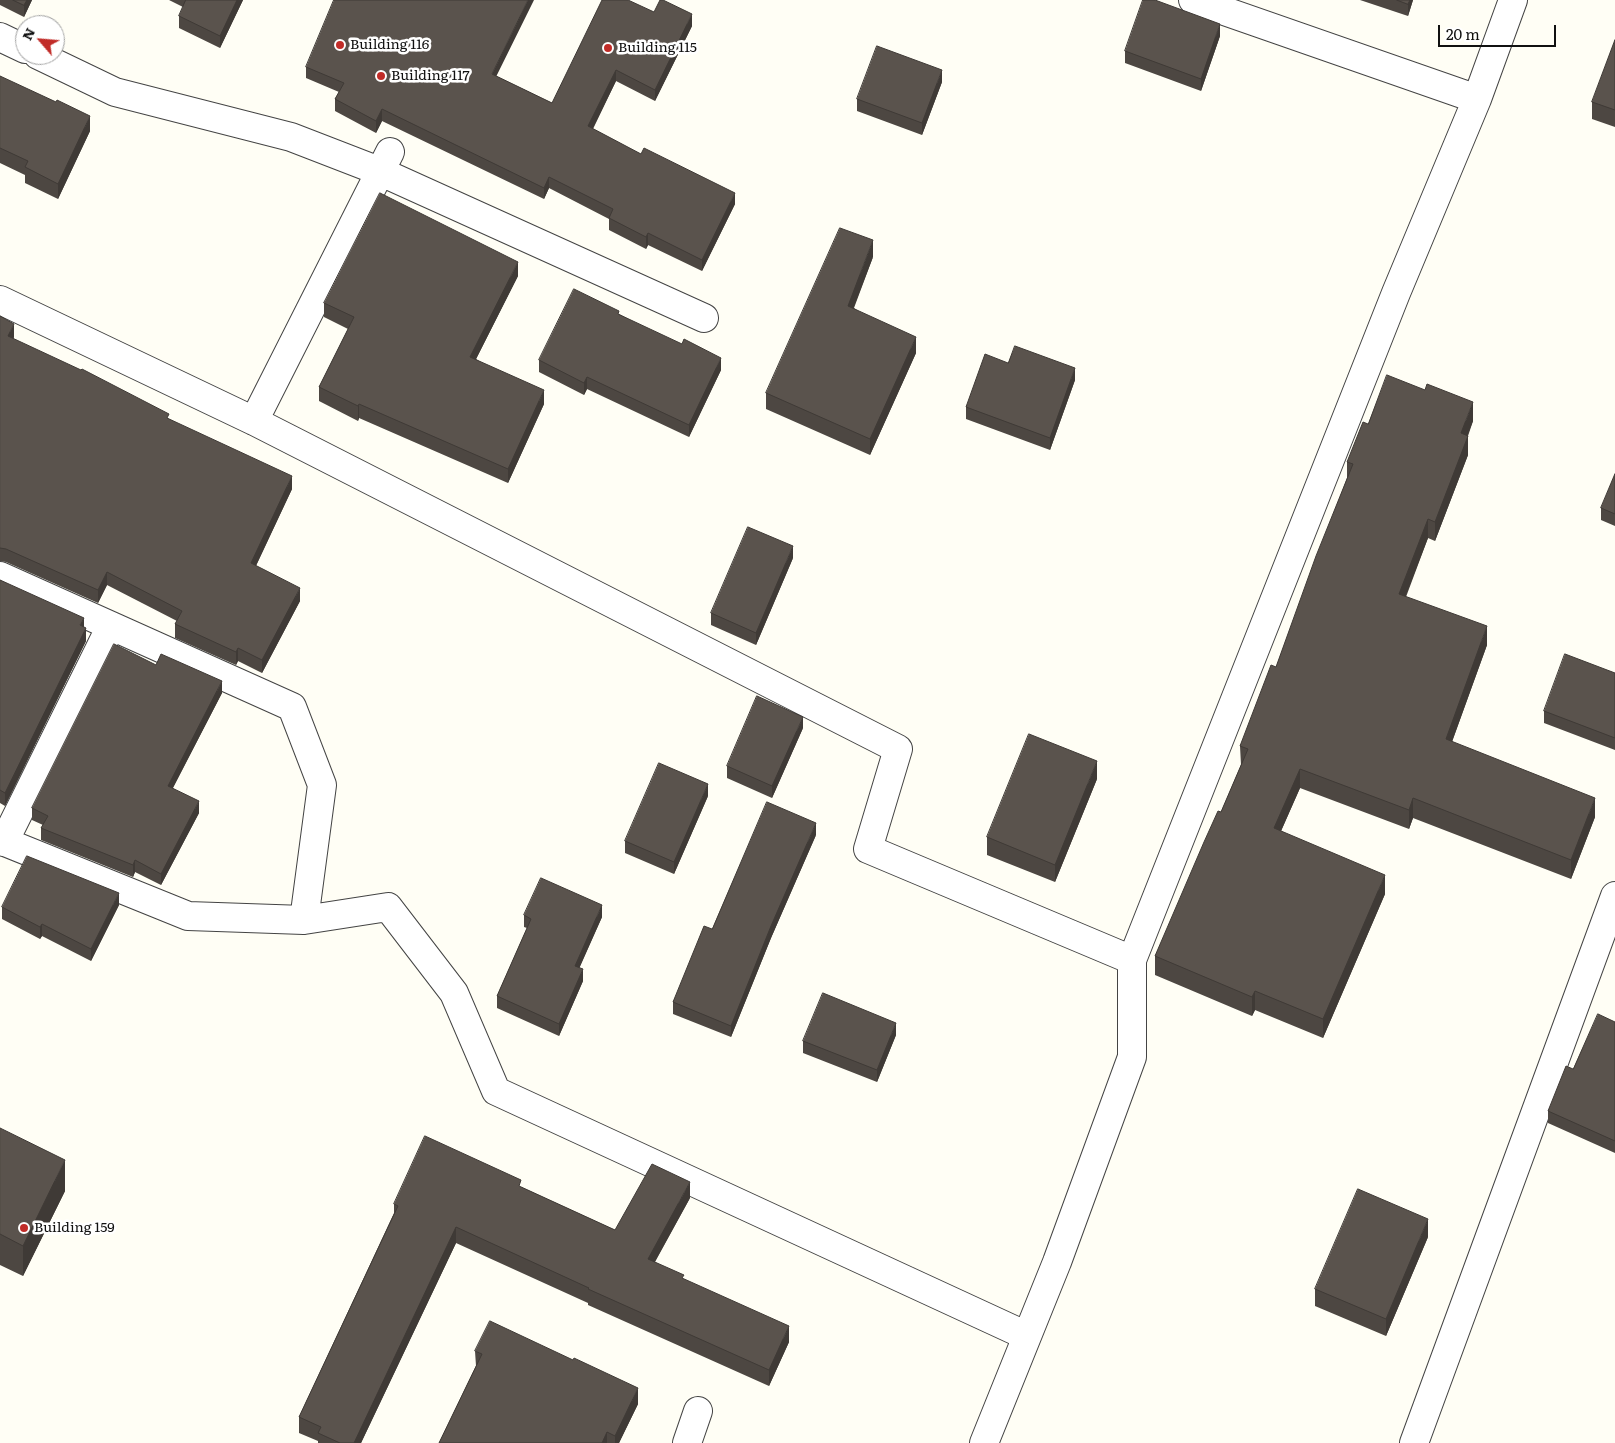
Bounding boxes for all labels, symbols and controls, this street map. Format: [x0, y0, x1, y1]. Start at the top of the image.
north arrow [15, 15, 65, 65]
scale bar [1440, 15, 1558, 47]
text: 20 m [1446, 22, 1480, 45]
text: N [16, 24, 39, 43]
place label: Building 116 [350, 37, 429, 53]
marker: Building 116 [334, 39, 346, 51]
place label: Building 115 [618, 40, 697, 56]
marker: Building 115 [602, 42, 614, 54]
place label: Building 117 [391, 68, 470, 84]
marker: Building 117 [375, 70, 387, 82]
place label: Building 159 [34, 1220, 115, 1236]
marker: Building 159 [18, 1222, 30, 1234]

